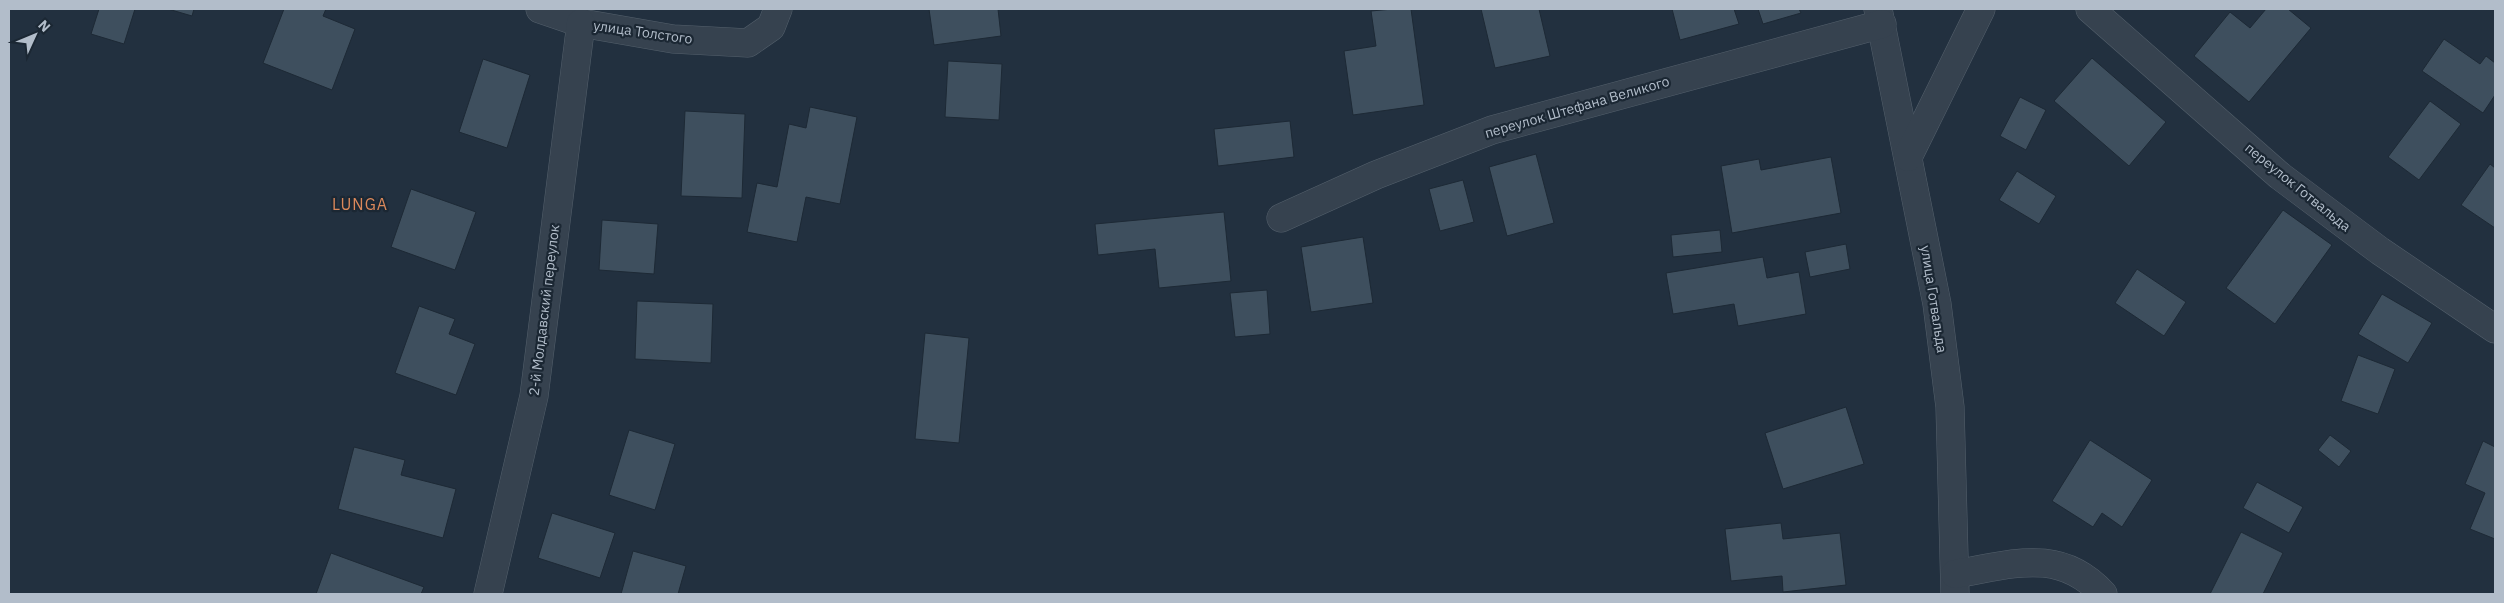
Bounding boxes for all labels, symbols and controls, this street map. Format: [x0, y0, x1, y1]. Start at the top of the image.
north arrow [10, 10, 60, 60]
text: N [34, 16, 54, 36]
street label: улица Толстого [592, 16, 694, 48]
street label: переулок Штефана Великого [1483, 72, 1672, 142]
street label: переулок Готвальда [2241, 139, 2355, 236]
district label: LUNGA [332, 194, 388, 214]
street label: 2-й Молдавский переулок [525, 223, 563, 397]
street label: улица Готвальда [1917, 244, 1951, 354]

